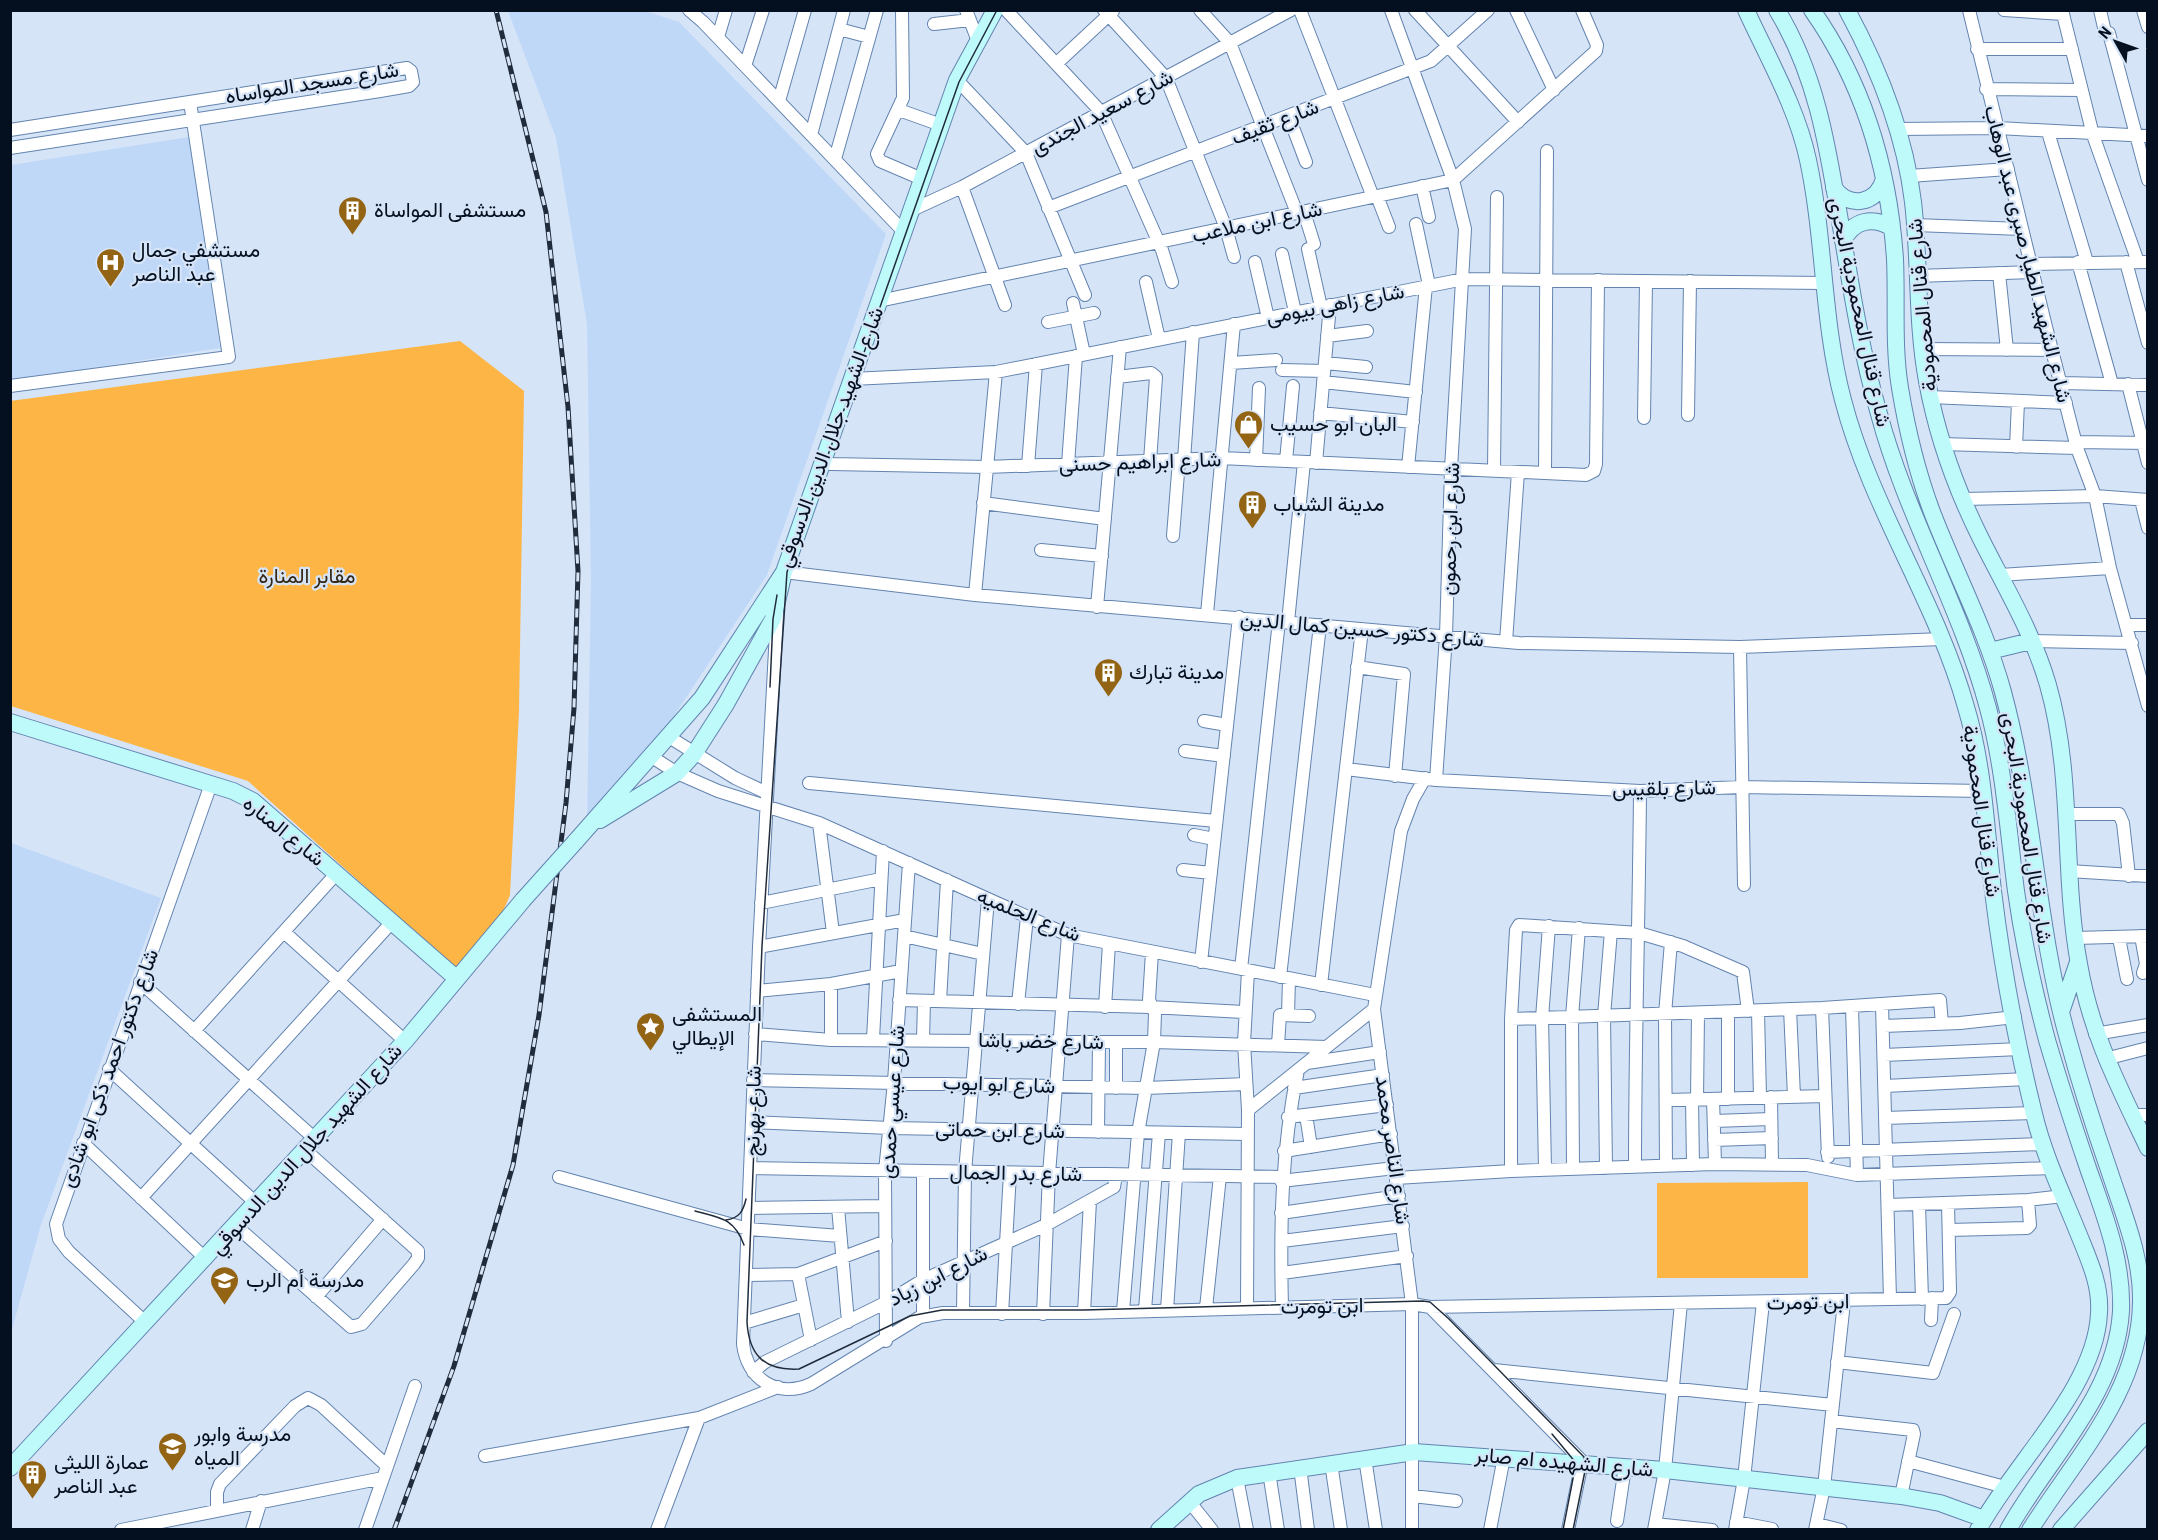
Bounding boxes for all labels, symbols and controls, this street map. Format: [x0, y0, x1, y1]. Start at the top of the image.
north arrow [2086, 12, 2146, 72]
text: N [2094, 23, 2115, 43]
street label: شارع مسجد المواساه [224, 57, 401, 111]
street label: شارع سعيد الجندى [1027, 64, 1178, 161]
street label: شارع ثقيف [1228, 94, 1323, 151]
street label: شارع الشهيد الطيار صبرى عبد الوهاب [1977, 103, 2077, 406]
building icon: مستشفى المواساة [337, 194, 369, 236]
street label: شارع قنال المحمودية البحرى [1822, 195, 1896, 429]
street label: شارع ابن ملاعب [1190, 196, 1325, 249]
place label: مستشفى المواساة [374, 198, 526, 223]
street label: شارع قنال المحمودية [1902, 217, 1944, 393]
place label: مستشفي جمال عبد الناصر [131, 238, 260, 287]
hospital icon: مستشفي جمال عبد الناصر [95, 246, 127, 288]
street label: شارع زاهى بيومى [1264, 279, 1407, 331]
street label: شارع الشهيد جلال الدين الدسوقي [772, 304, 893, 572]
shop icon: البان ابو حسيب [1233, 408, 1265, 450]
place label: البان ابو حسيب [1270, 412, 1397, 437]
street label: شارع ابراهيم حسنى [1058, 447, 1222, 479]
street label: شارع ابن رحمون [1436, 462, 1466, 596]
building icon: مدينة الشباب [1236, 488, 1268, 530]
place label: مدينة الشباب [1273, 492, 1384, 516]
park label: مقابر المنارة [258, 564, 356, 589]
street label: شارع دكتور حسين كمال الدين [1239, 606, 1485, 654]
building icon: مدينة تبارك [1092, 656, 1124, 698]
place label: مدينة تبارك [1129, 660, 1224, 685]
street label: شارع قنال المحمودية البحرى [1995, 711, 2057, 946]
street label: شارع قنال المحمودية [1956, 723, 2006, 899]
street label: شارع بلقيس [1612, 775, 1716, 803]
street label: شارع المناره [237, 791, 330, 873]
street label: شارع الحلميه [973, 883, 1084, 948]
street label: شارع دكتور احمد ذكى ابو شادى [55, 946, 165, 1191]
place label: المستشفى الإيطالي [672, 1002, 762, 1055]
place icon: المستشفى الإيطالي [635, 1010, 667, 1052]
street label: شارع عيسي حمدى [875, 1024, 914, 1180]
street label: شارع خضر باشا [978, 1028, 1104, 1056]
street label: شارع الشهيد جلال الدين الدسوقي [205, 1039, 411, 1263]
street label: شارع بهرنج [740, 1065, 768, 1157]
street label: شارع ابو ايوب [942, 1070, 1056, 1100]
street label: شارع الناصر محمد [1369, 1074, 1415, 1226]
street label: شارع ابن حماتى [935, 1117, 1065, 1145]
street label: شارع بدر الجمال [949, 1160, 1083, 1188]
street label: شارع ابن زياد [885, 1241, 992, 1313]
school or university icon: مدرسة أم الرب [209, 1264, 241, 1306]
place label: مدرسة أم الرب [246, 1268, 364, 1294]
street label: ابن تومرت [1766, 1289, 1850, 1316]
street label: ابن تومرت [1280, 1293, 1364, 1320]
place label: مدرسة وابور المياه [193, 1422, 291, 1470]
school or university icon: مدرسة وابور المياه [157, 1430, 189, 1472]
street label: شارع الشهيده ام صابر [1473, 1442, 1654, 1484]
place label: عمارة الليثى عبد الناصر [53, 1450, 149, 1499]
building icon: عمارة الليثى عبد الناصر [17, 1458, 49, 1500]

